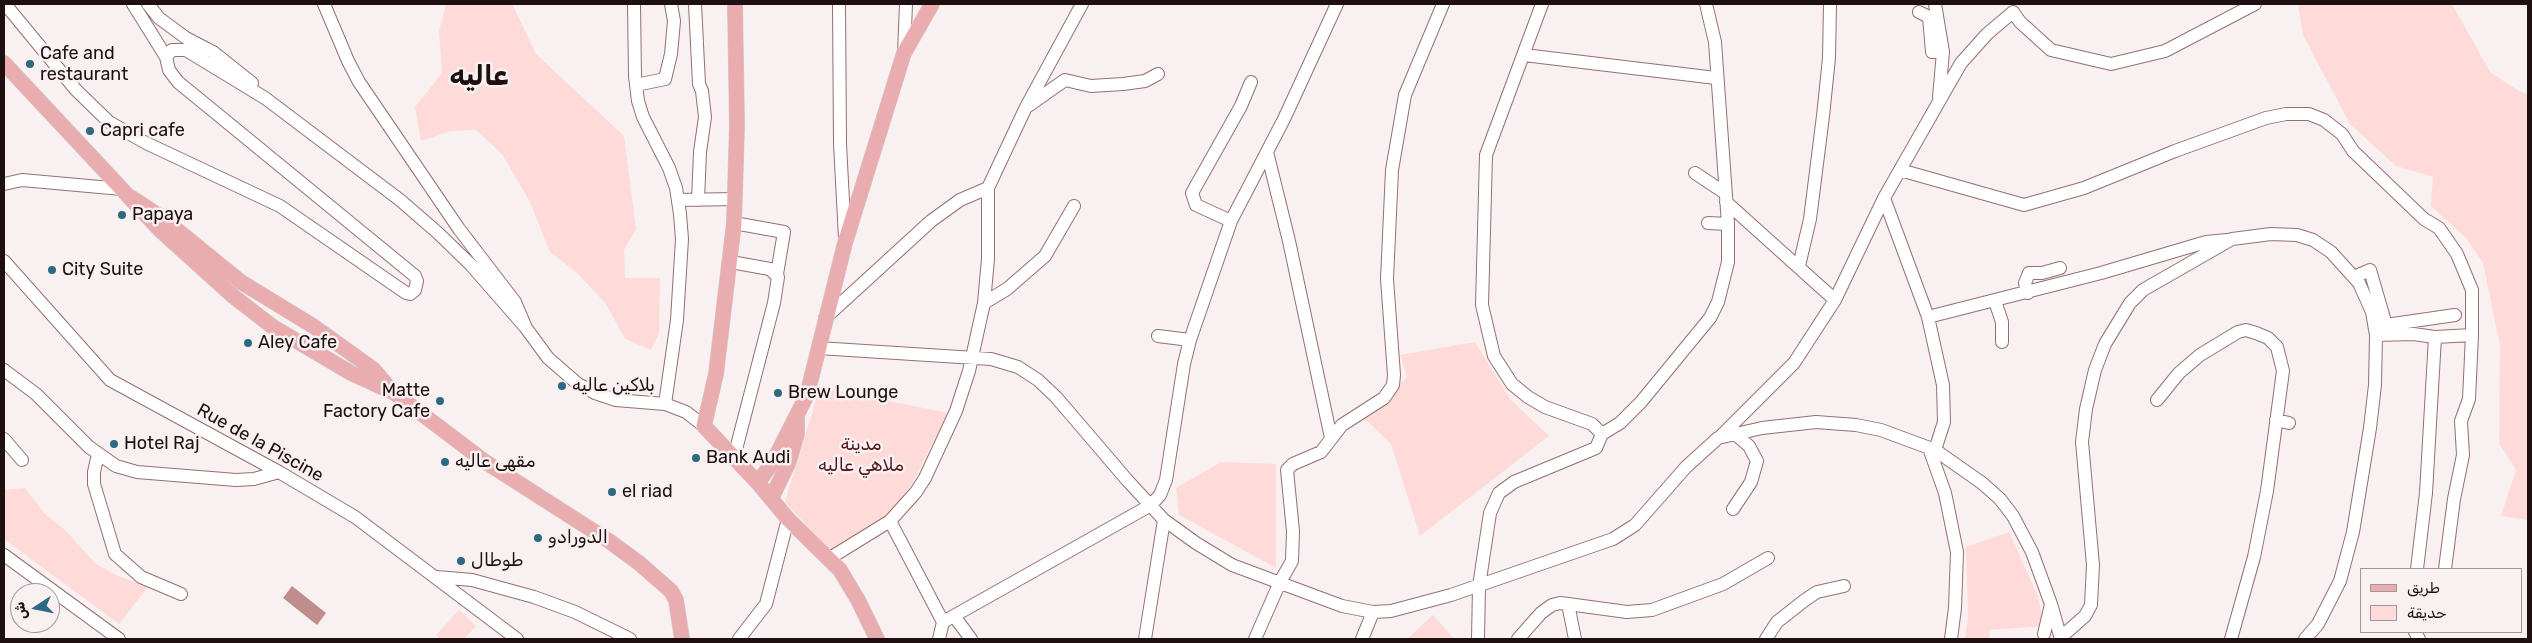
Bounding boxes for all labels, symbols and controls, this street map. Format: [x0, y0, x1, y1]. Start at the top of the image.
place label: Cafe and restaurant [40, 43, 128, 86]
marker: Cafe and restaurant [24, 58, 36, 70]
district label: عاليه [450, 60, 508, 94]
place label: Capri cafe [100, 120, 185, 142]
marker: Capri cafe [84, 125, 96, 137]
place label: Papaya [132, 204, 193, 226]
marker: Papaya [116, 209, 128, 221]
place label: City Suite [62, 259, 143, 281]
marker: City Suite [46, 264, 58, 276]
place label: Aley Cafe [258, 332, 337, 354]
marker: Aley Cafe [242, 337, 254, 349]
place label: بلاكين عاليه [572, 375, 655, 397]
place label: Matte Factory Cafe [323, 380, 430, 422]
marker: بلاكين عاليه [556, 380, 568, 392]
place label: Brew Lounge [788, 382, 898, 404]
marker: Brew Lounge [772, 387, 784, 399]
marker: Matte Factory Cafe [434, 395, 446, 407]
street label: Rue de la Piscine [193, 399, 327, 487]
place label: Hotel Raj [124, 433, 199, 455]
park label: مدينة ملاهي عاليه [818, 434, 904, 476]
marker: Hotel Raj [108, 438, 120, 450]
place label: Bank Audi [706, 447, 790, 469]
place label: مقهى عاليه [455, 451, 535, 473]
marker: Bank Audi [690, 452, 702, 464]
marker: مقهى عاليه [439, 456, 451, 468]
place label: el riad [622, 481, 673, 503]
marker: el riad [606, 486, 618, 498]
place label: الدورادو [548, 527, 608, 549]
marker: الدورادو [532, 532, 544, 544]
place label: طوطال [471, 550, 524, 572]
marker: طوطال [455, 555, 467, 567]
legend [2360, 568, 2522, 633]
text: طريق [2407, 579, 2440, 597]
north arrow [10, 583, 60, 633]
text: ش [11, 600, 31, 621]
text: حديقة [2407, 604, 2447, 622]

